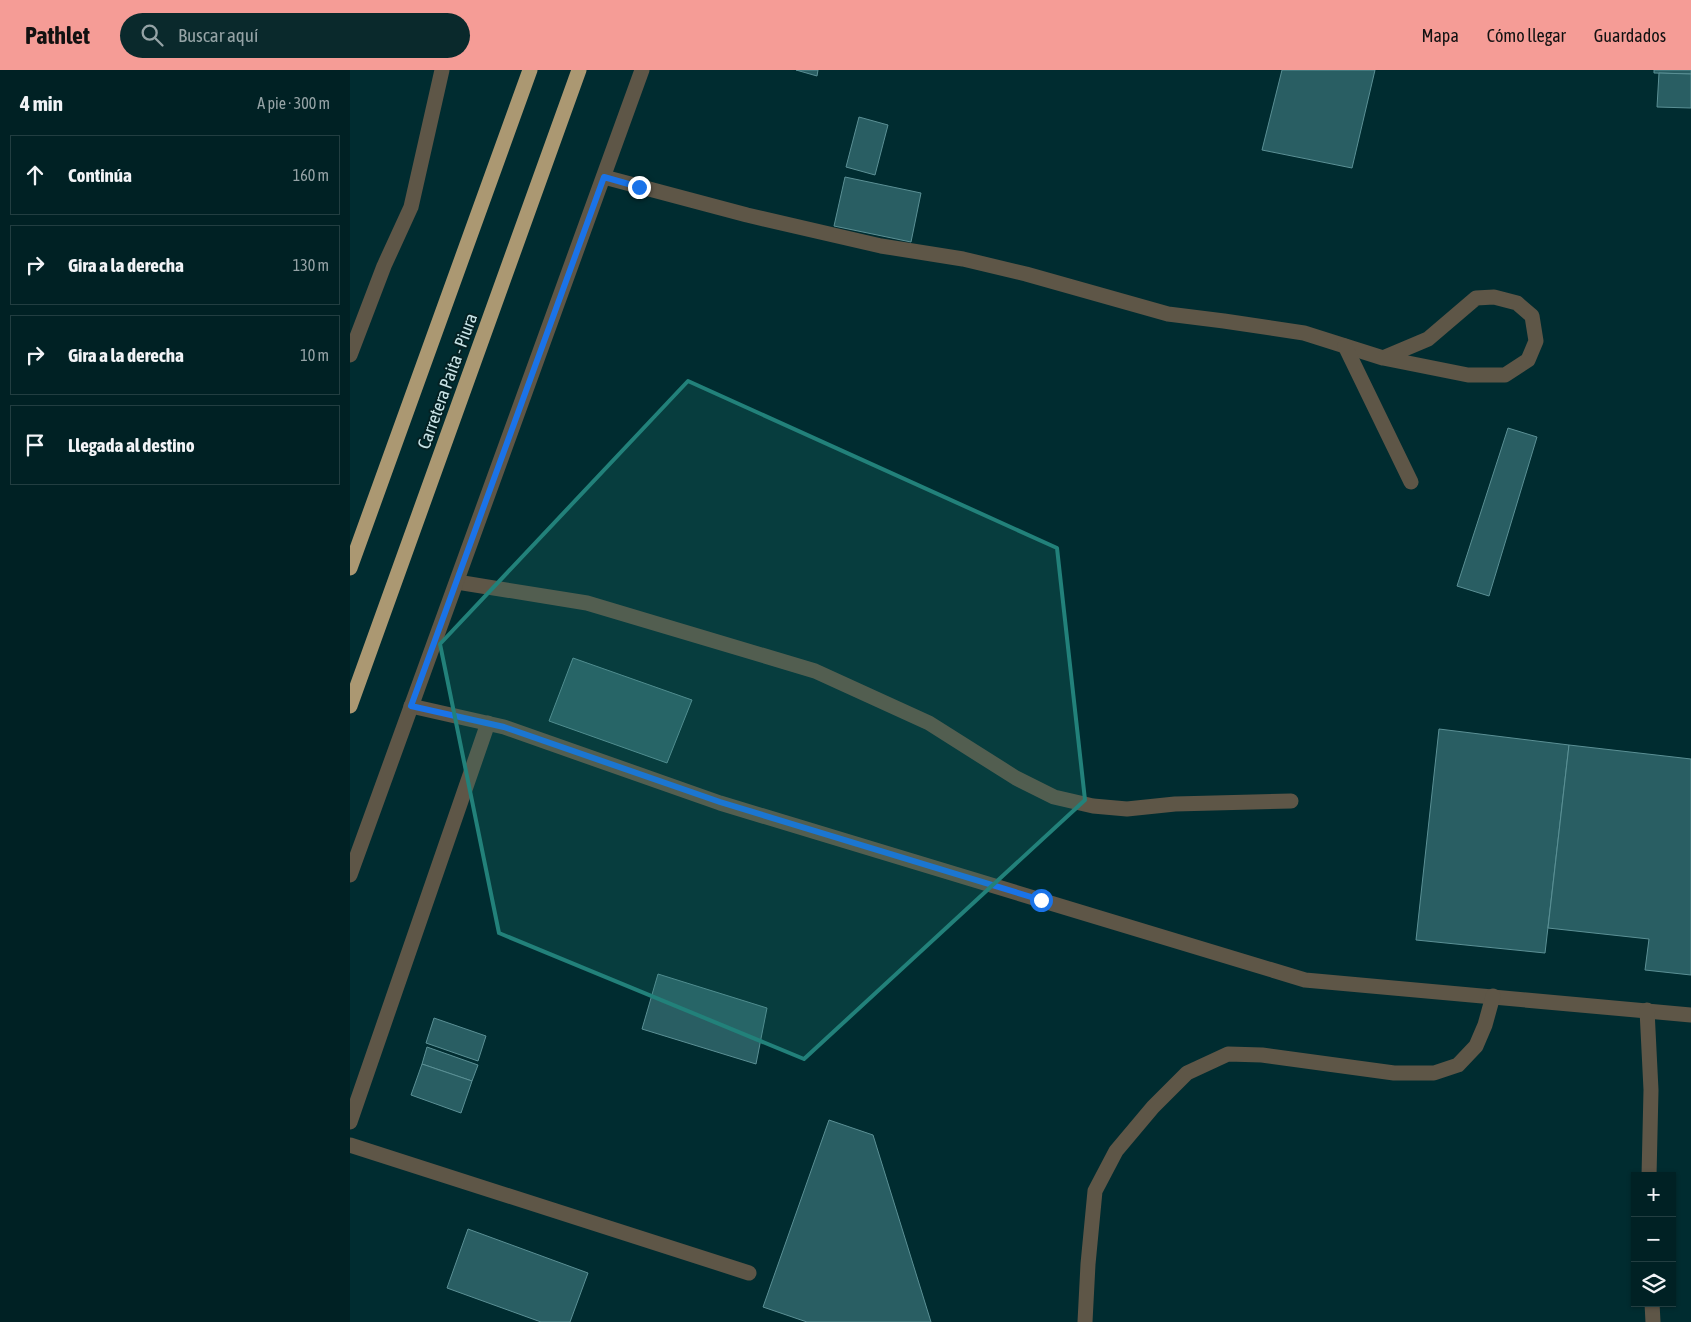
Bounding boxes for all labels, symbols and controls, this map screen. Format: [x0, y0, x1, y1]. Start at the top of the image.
search box [120, 13, 470, 58]
icon: search [138, 21, 166, 49]
text: Pathlet [25, 22, 90, 49]
text: Buscar aquí [178, 24, 258, 46]
text: Mapa [1421, 25, 1459, 46]
text: Cómo llegar [1487, 25, 1566, 46]
text: Guardados [1594, 25, 1666, 46]
text: 4 min [20, 91, 63, 115]
text: A pie · 300 m [257, 94, 330, 112]
icon: ahead [21, 161, 49, 189]
text: Continúa [68, 164, 132, 186]
text: 160 m [293, 166, 329, 184]
route end [628, 176, 651, 199]
icon: right [21, 251, 49, 279]
text: Gira a la derecha [68, 254, 184, 276]
text: 130 m [293, 256, 329, 274]
street label: Carretera Paita - Piura [413, 310, 481, 452]
icon: right [21, 341, 49, 369]
text: Gira a la derecha [68, 344, 184, 366]
text: 10 m [300, 346, 329, 364]
icon: arrive [21, 431, 49, 459]
text: Llegada al destino [68, 434, 195, 456]
route start [1030, 889, 1053, 912]
map controls [1631, 1172, 1676, 1307]
button: + [1631, 1172, 1676, 1217]
button: − [1631, 1217, 1676, 1262]
button: layers [1631, 1262, 1676, 1307]

